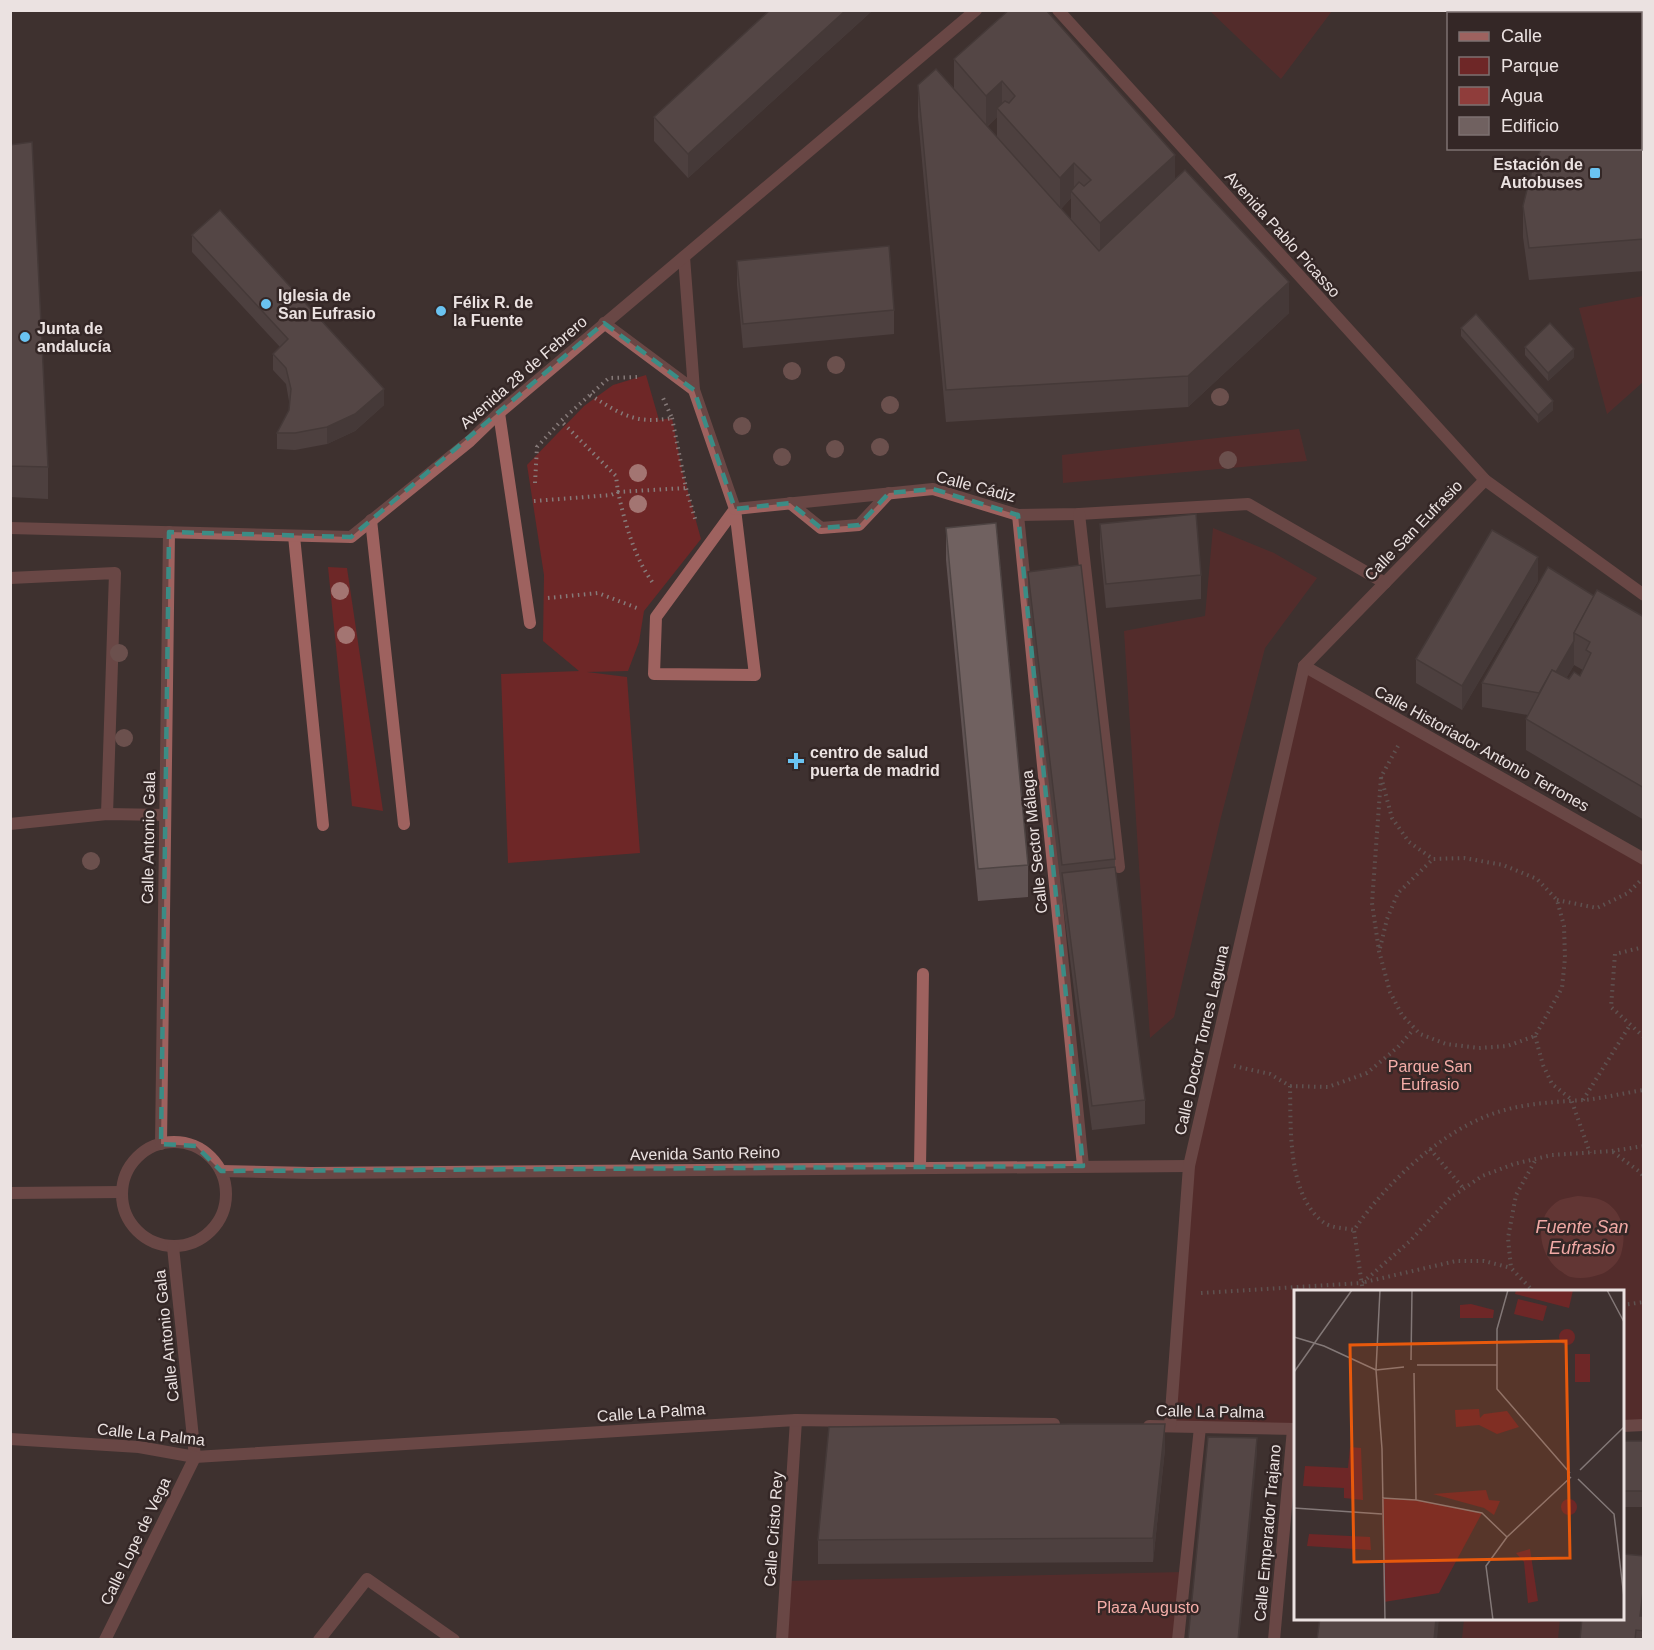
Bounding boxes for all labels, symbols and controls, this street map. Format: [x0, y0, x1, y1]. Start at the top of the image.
legend [1447, 12, 1642, 150]
text: Calle [1501, 26, 1542, 46]
text: Parque [1501, 56, 1559, 76]
text: Agua [1501, 86, 1544, 106]
text: Edificio [1501, 116, 1559, 136]
place label: Estación de Autobuses [1493, 156, 1583, 191]
marker: Estación de Autobuses [1588, 166, 1602, 180]
street label: Avenida Pablo Picasso [1222, 168, 1344, 301]
place label: Iglesia de San Eufrasio [278, 287, 376, 322]
place label: Félix R. de la Fuente [453, 294, 533, 329]
marker: Iglesia de San Eufrasio [259, 297, 273, 311]
marker: Félix R. de la Fuente [434, 304, 448, 318]
street label: Avenida 28 de Febrero [456, 313, 590, 432]
place label: Junta de andalucía [37, 320, 111, 355]
marker: Junta de andalucía [18, 330, 32, 344]
street label: Calle Cádiz [934, 468, 1018, 505]
street label: Calle San Eufrasio [1361, 477, 1466, 584]
street label: Calle Historiador Antonio Terrones [1372, 682, 1592, 815]
place label: centro de salud puerta de madrid [810, 744, 940, 779]
marker: centro de salud puerta de madrid [787, 752, 805, 770]
street label: Calle Sector Málaga [1019, 769, 1050, 914]
street label: Calle Antonio Gala [139, 772, 158, 904]
street label: Calle Doctor Torres Laguna [1171, 943, 1232, 1137]
park label: Parque San Eufrasio [1388, 1058, 1472, 1093]
street label: Avenida Santo Reino [630, 1144, 780, 1163]
water label: Fuente San Eufrasio [1535, 1217, 1629, 1258]
street label: Calle Antonio Gala [151, 1269, 182, 1403]
inset map [1294, 1290, 1624, 1620]
street label: Calle La Palma [596, 1400, 706, 1425]
street label: Calle La Palma [1156, 1402, 1264, 1421]
street label: Calle La Palma [96, 1420, 206, 1449]
street label: Calle Emperador Trajano [1251, 1444, 1284, 1622]
street label: Calle Cristo Rey [761, 1471, 786, 1587]
street label: Calle Lope de Vega [97, 1475, 174, 1608]
park label: Plaza Augusto [1097, 1599, 1199, 1616]

